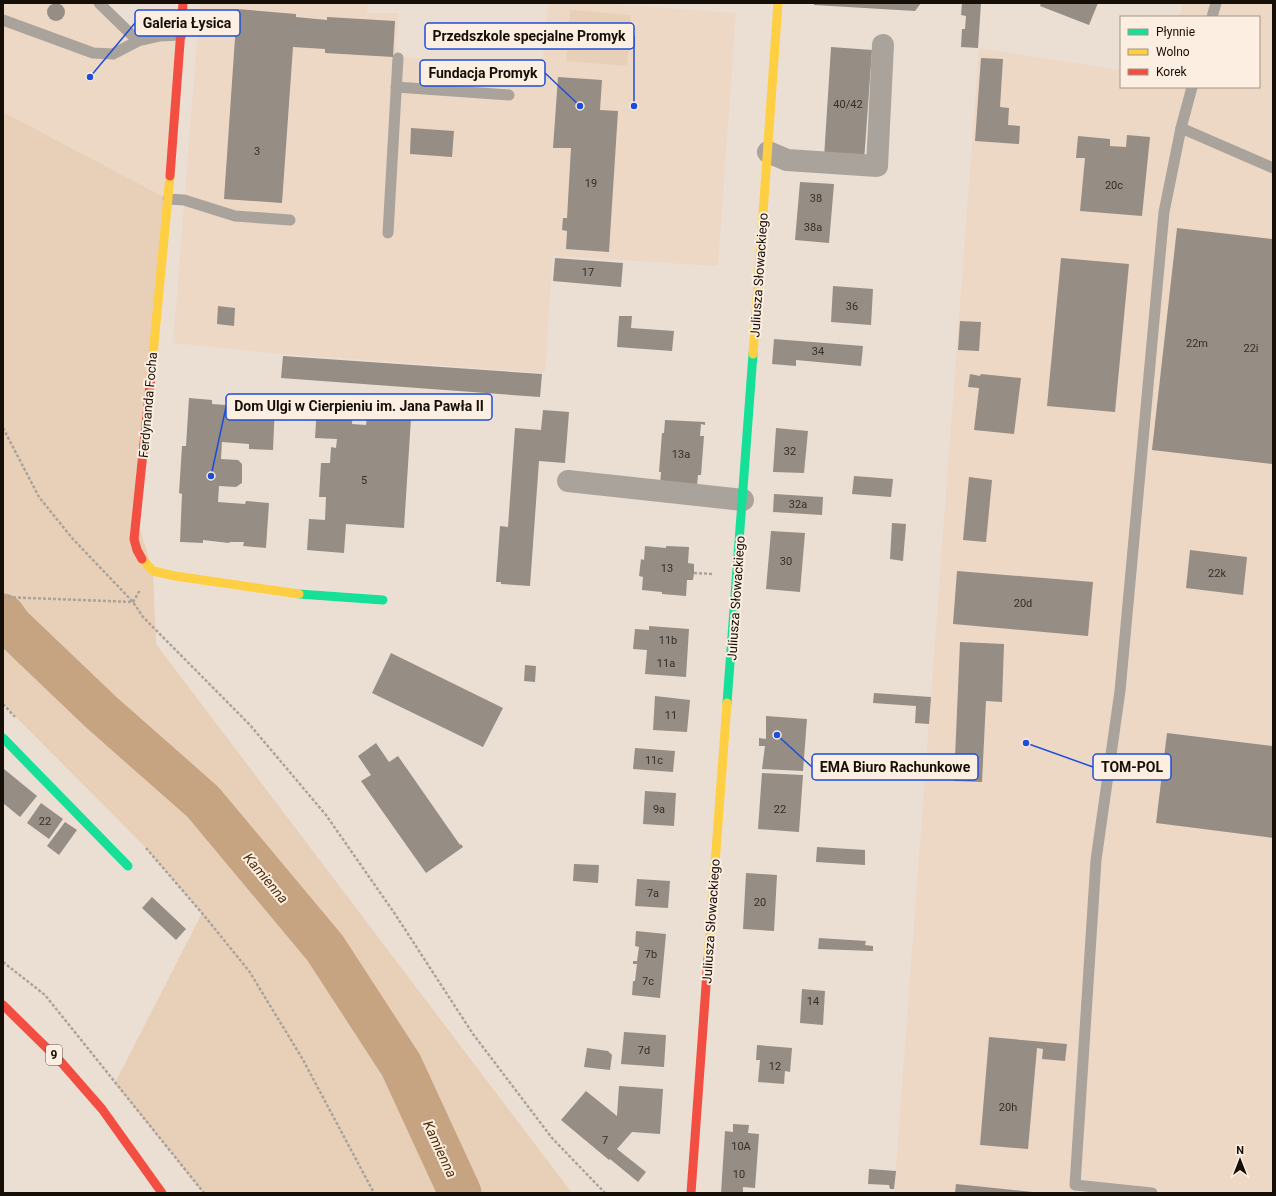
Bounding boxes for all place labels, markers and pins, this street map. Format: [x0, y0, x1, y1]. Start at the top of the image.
callout: Galeria Łysica [135, 10, 240, 36]
callout: Przedszkole specjalne Promyk [425, 23, 634, 49]
callout: Fundacja Promyk [420, 60, 545, 86]
callout: Dom Ulgi w Cierpieniu im. Jana Pawła II [226, 394, 492, 420]
callout: EMA Biuro Rachunkowe [812, 754, 978, 780]
callout: TOM-POL [1093, 754, 1171, 780]

